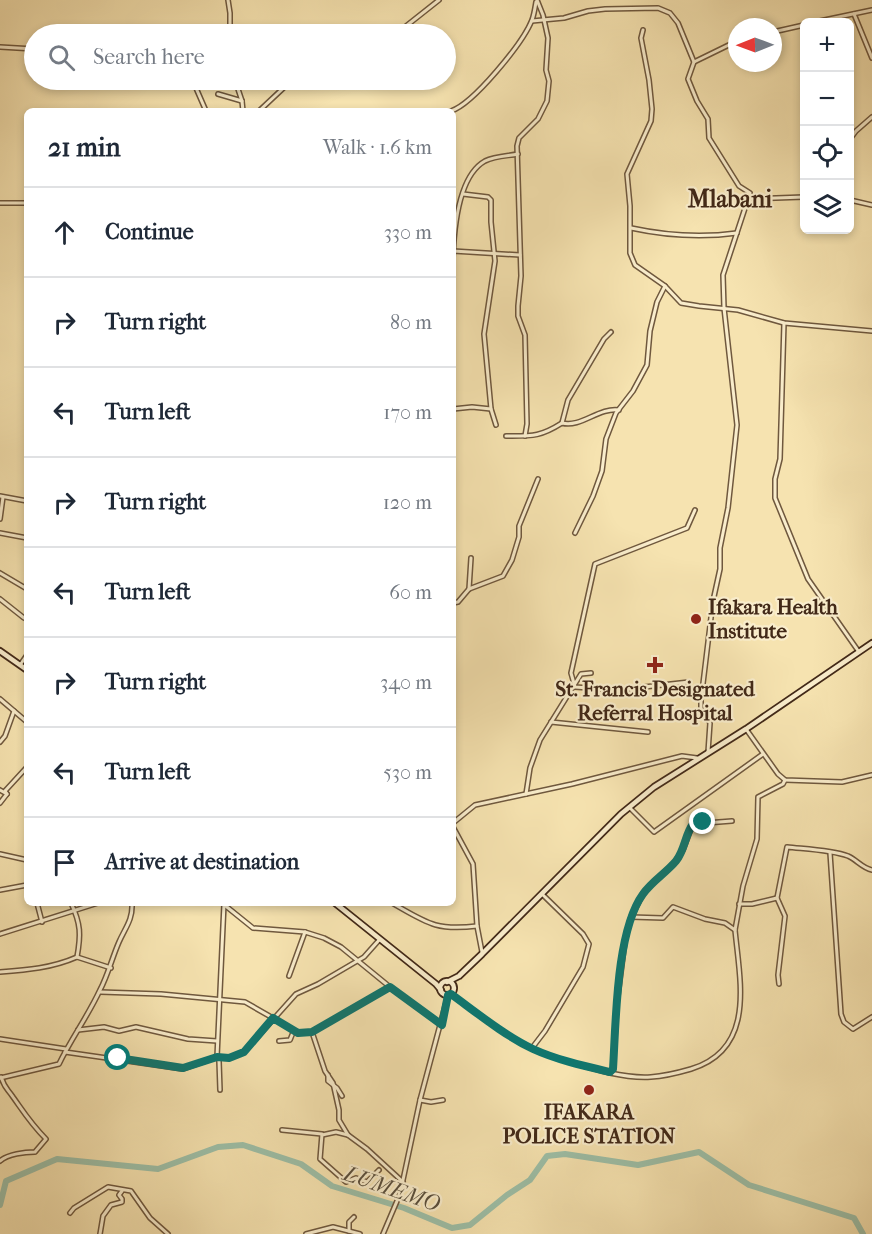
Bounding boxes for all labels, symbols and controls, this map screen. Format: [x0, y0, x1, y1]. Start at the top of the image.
north arrow [728, 18, 782, 72]
map controls [800, 18, 854, 234]
button: + [800, 18, 854, 72]
search box [24, 24, 456, 90]
icon: search [45, 41, 78, 74]
text: Search here [93, 44, 205, 70]
button: − [800, 72, 854, 126]
button: locate [800, 126, 854, 180]
text: 21 min [48, 132, 121, 163]
text: Walk · 1.6 km [323, 136, 432, 159]
button: layers [800, 180, 854, 234]
district label: Mlabani [688, 185, 773, 213]
icon: ahead [48, 216, 81, 249]
text: Continue [105, 219, 194, 245]
text: 330 m [384, 221, 432, 244]
icon: right [48, 306, 81, 339]
text: Turn right [105, 309, 206, 335]
text: 80 m [390, 311, 432, 334]
icon: left [48, 396, 81, 429]
text: Turn left [105, 399, 191, 425]
text: 170 m [383, 401, 432, 424]
icon: right [48, 486, 81, 519]
text: Turn right [105, 489, 206, 515]
text: 120 m [383, 491, 432, 514]
icon: left [48, 576, 81, 609]
text: Turn left [105, 579, 191, 605]
text: 60 m [389, 581, 432, 604]
place label: Ifakara Health Institute [708, 595, 838, 643]
marker: Ifakara Health Institute [689, 612, 703, 626]
marker: St. Francis Designated Referral Hospital [646, 656, 664, 674]
icon: right [48, 666, 81, 699]
text: Turn right [105, 669, 206, 695]
text: 340 m [380, 671, 432, 694]
place label: St. Francis Designated Referral Hospital [555, 677, 755, 725]
icon: left [48, 756, 81, 789]
text: Turn left [105, 759, 191, 785]
text: 530 m [383, 761, 432, 784]
route end [689, 808, 715, 834]
icon: arrive [48, 846, 81, 879]
text: Arrive at destination [105, 849, 299, 875]
route start [104, 1044, 130, 1070]
marker: IFAKARA POLICE STATION [582, 1083, 596, 1097]
place label: IFAKARA POLICE STATION [502, 1100, 676, 1148]
water label: LUMEMO [338, 1160, 444, 1218]

